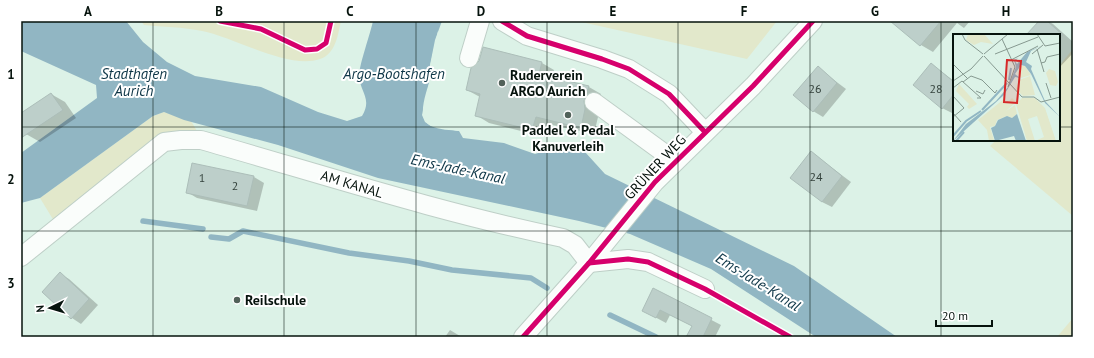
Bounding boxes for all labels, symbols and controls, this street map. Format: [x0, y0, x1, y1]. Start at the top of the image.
text: A [84, 3, 92, 20]
text: B [215, 3, 223, 20]
text: C [346, 3, 354, 20]
text: D [477, 3, 485, 20]
text: E [610, 3, 617, 20]
text: F [741, 3, 748, 20]
text: G [871, 3, 879, 20]
text: H [1002, 3, 1010, 20]
inset map [953, 34, 1060, 141]
water label: Stadthafen Aurich [101, 64, 167, 100]
water label: Argo-Bootshafen [342, 64, 445, 83]
text: 1 [7, 66, 15, 83]
place label: Ruderverein ARGO Aurich [510, 66, 586, 100]
marker: Ruderverein ARGO Aurich [497, 78, 507, 88]
house number: 26 [808, 81, 822, 96]
house number: 28 [929, 81, 943, 96]
marker: Paddel & Pedal Kanuverleih [563, 110, 573, 120]
place label: Paddel & Pedal Kanuverleih [522, 121, 615, 155]
street label: GRÜNER WEG [620, 131, 690, 203]
water label: Ems-Jade-Kanal [409, 149, 507, 188]
street label: AM KANAL [319, 166, 385, 202]
house number: 24 [809, 169, 823, 184]
house number: 1 [199, 170, 205, 185]
text: 2 [7, 171, 15, 188]
house number: 2 [232, 178, 238, 193]
water label: Ems-Jade-Kanal [712, 248, 804, 315]
text: 3 [7, 275, 15, 292]
north arrow [30, 288, 70, 328]
place label: Reilschule [245, 291, 306, 309]
marker: Reilschule [232, 295, 242, 305]
scale bar [936, 302, 992, 328]
text: N [33, 305, 47, 313]
text: 20 m [942, 308, 968, 323]

